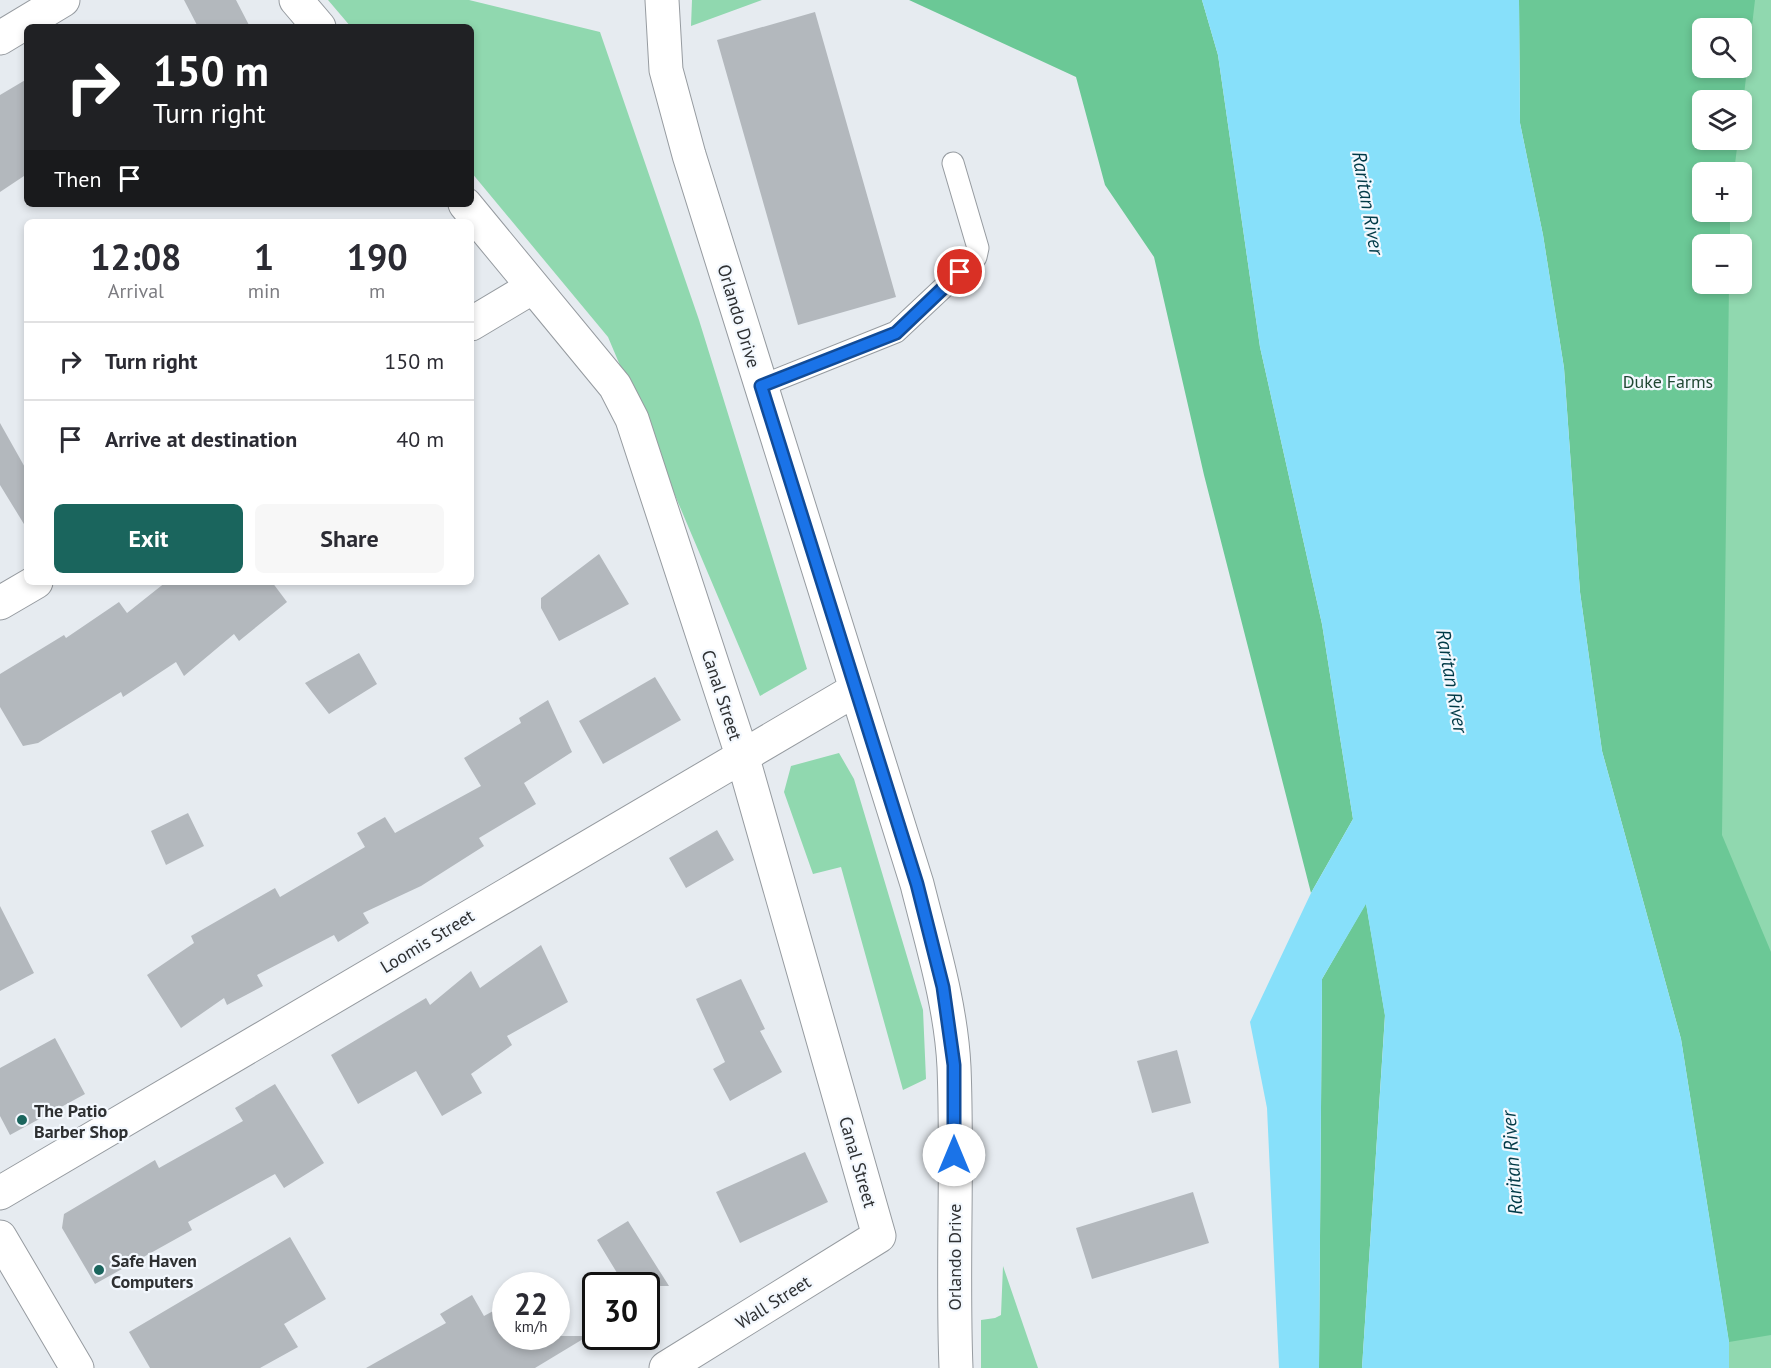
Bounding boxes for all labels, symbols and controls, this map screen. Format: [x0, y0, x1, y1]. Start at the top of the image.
map controls [1692, 18, 1752, 294]
button: search [1692, 18, 1752, 78]
text: 150 m [153, 43, 269, 98]
icon: right [54, 48, 132, 126]
button: layers [1692, 90, 1752, 150]
text: Turn right [153, 96, 266, 130]
water label: Raritan River [1346, 149, 1390, 258]
icon: arrive [113, 162, 146, 195]
button: + [1692, 162, 1752, 222]
text: Then [54, 165, 101, 193]
text: 12:08 [90, 233, 182, 280]
text: 1 [254, 233, 274, 280]
text: 190 [347, 233, 408, 280]
button: − [1692, 234, 1752, 294]
pin [934, 246, 985, 297]
icon: arrive [943, 255, 976, 288]
street label: Orlando Drive [712, 262, 766, 370]
text: Arrival [108, 278, 164, 304]
text: min [248, 278, 280, 304]
text: m [369, 278, 385, 304]
icon: right [54, 345, 87, 378]
text: Turn right [105, 347, 197, 375]
text: 150 m [384, 347, 444, 375]
park label: Duke Farms [1623, 370, 1713, 393]
icon: arrive [54, 423, 87, 456]
text: Arrive at destination [105, 425, 297, 453]
text: 40 m [396, 425, 444, 453]
button: Exit [54, 504, 243, 573]
button: Share [255, 504, 444, 573]
water label: Raritan River [1430, 627, 1474, 736]
street label: Canal Street [697, 647, 747, 743]
street label: Loomis Street [376, 904, 478, 978]
place label: The Patio Barber Shop [34, 1099, 129, 1143]
water label: Raritan River [1495, 1109, 1529, 1216]
marker: The Patio Barber Shop [15, 1113, 29, 1127]
street label: Canal Street [834, 1114, 882, 1210]
position arrow [922, 1123, 986, 1187]
street label: Orlando Drive [943, 1204, 966, 1310]
place label: Safe Haven Computers [111, 1249, 197, 1293]
marker: Safe Haven Computers [92, 1263, 106, 1277]
street label: Wall Street [731, 1270, 815, 1334]
speed limit sign: 30 [582, 1272, 660, 1350]
text: 22 [514, 1284, 548, 1323]
text: km/h [515, 1317, 547, 1336]

